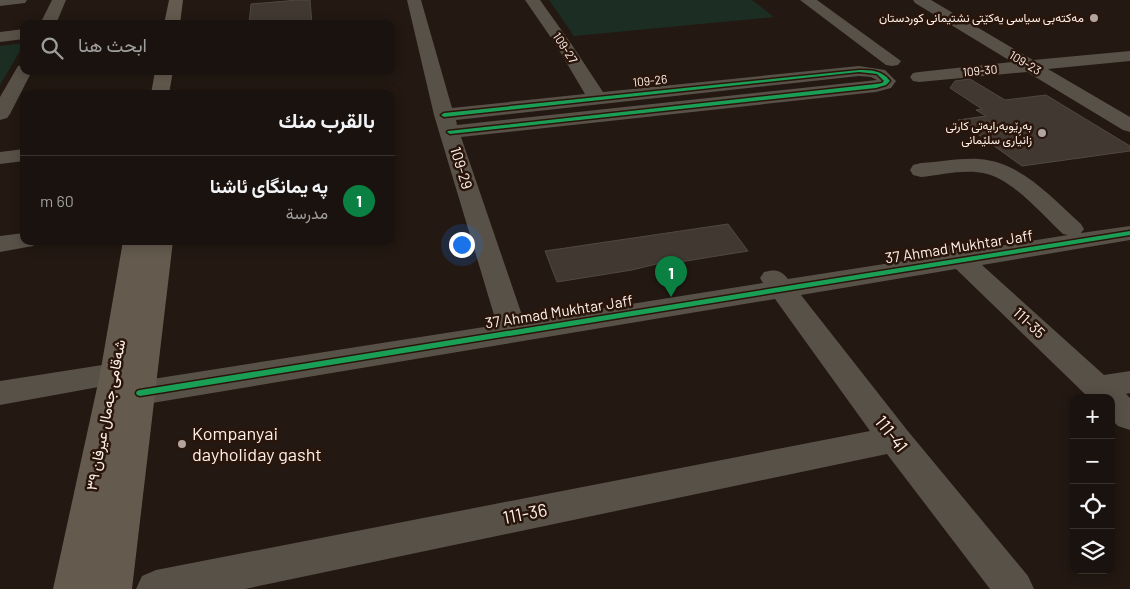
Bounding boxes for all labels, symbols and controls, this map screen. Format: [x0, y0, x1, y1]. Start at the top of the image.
place label: مەکتەبی سیاسی یەکێتی نشتیمانی کوردستان [879, 10, 1084, 26]
marker: مەکتەبی سیاسی یەکێتی نشتیمانی کوردستان [1088, 12, 1100, 24]
search box [20, 20, 395, 75]
street label: 109-27 [551, 29, 581, 66]
text: ابحث هنا [78, 33, 147, 56]
icon: search [38, 34, 66, 62]
street label: 109-23 [1007, 47, 1044, 77]
street label: 109-30 [962, 62, 998, 78]
street label: 109-26 [632, 71, 668, 89]
text: بالقرب منك [279, 107, 375, 132]
place label: بەڕێوبەرایەتی کارتی زانیاری سلێمانی [946, 118, 1032, 148]
marker: بەڕێوبەرایەتی کارتی زانیاری سلێمانی [1036, 127, 1048, 139]
street label: 109-29 [447, 144, 477, 191]
text: په یمانگای ئاشنا [210, 174, 328, 197]
text: 60 m [40, 191, 74, 210]
text: 1 [356, 191, 362, 210]
text: مدرسة [286, 203, 328, 222]
street label: 37 Ahmad Mukhtar Jaff [884, 225, 1034, 267]
your location [449, 232, 475, 258]
pin: 1 [655, 256, 687, 297]
street label: 37 Ahmad Mukhtar Jaff [484, 290, 634, 332]
street label: 111-35 [1010, 303, 1049, 342]
street label: شەقامی جەمال عیرفان ٣٩ [82, 338, 130, 492]
map controls [1070, 394, 1115, 574]
button: + [1070, 394, 1115, 439]
street label: 111-41 [871, 411, 913, 456]
place label: Kompanyai dayholiday gasht [192, 422, 322, 465]
marker: Kompanyai dayholiday gasht [176, 438, 188, 450]
button: − [1070, 439, 1115, 484]
button: locate [1070, 484, 1115, 529]
street label: 111-36 [501, 498, 549, 528]
button: layers [1070, 529, 1115, 574]

